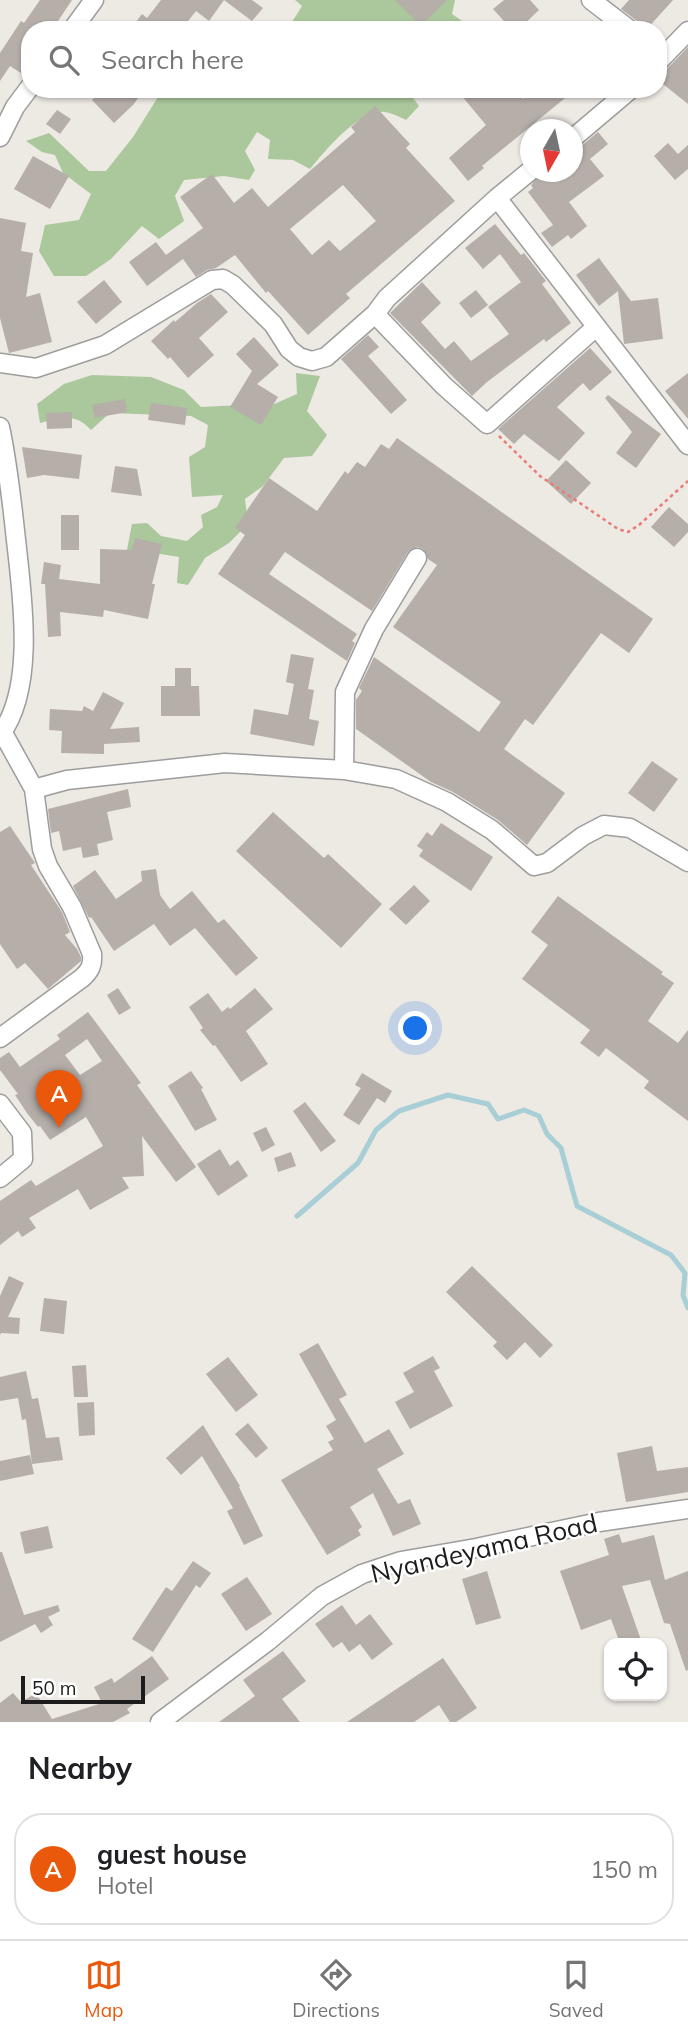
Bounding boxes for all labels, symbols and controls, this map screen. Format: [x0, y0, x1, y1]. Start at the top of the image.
search box [21, 21, 667, 98]
icon: search [45, 41, 83, 79]
text: Search here [101, 43, 244, 76]
north arrow [520, 119, 583, 182]
your location [398, 1011, 432, 1045]
pin: A [36, 1070, 82, 1128]
street label: Nyandeyama Road [368, 1506, 600, 1590]
map controls [604, 1638, 667, 1701]
button: locate [604, 1638, 667, 1701]
scale bar [21, 1673, 145, 1705]
text: 50 m [32, 1676, 76, 1700]
text: Nearby [28, 1749, 132, 1787]
text: guest house [97, 1838, 247, 1871]
text: A [44, 1855, 62, 1884]
text: 150 m [590, 1855, 658, 1884]
text: Hotel [97, 1871, 154, 1900]
tab: Map [84, 1956, 123, 2022]
tab: Directions [292, 1956, 380, 2022]
tab: Saved [549, 1956, 604, 2022]

